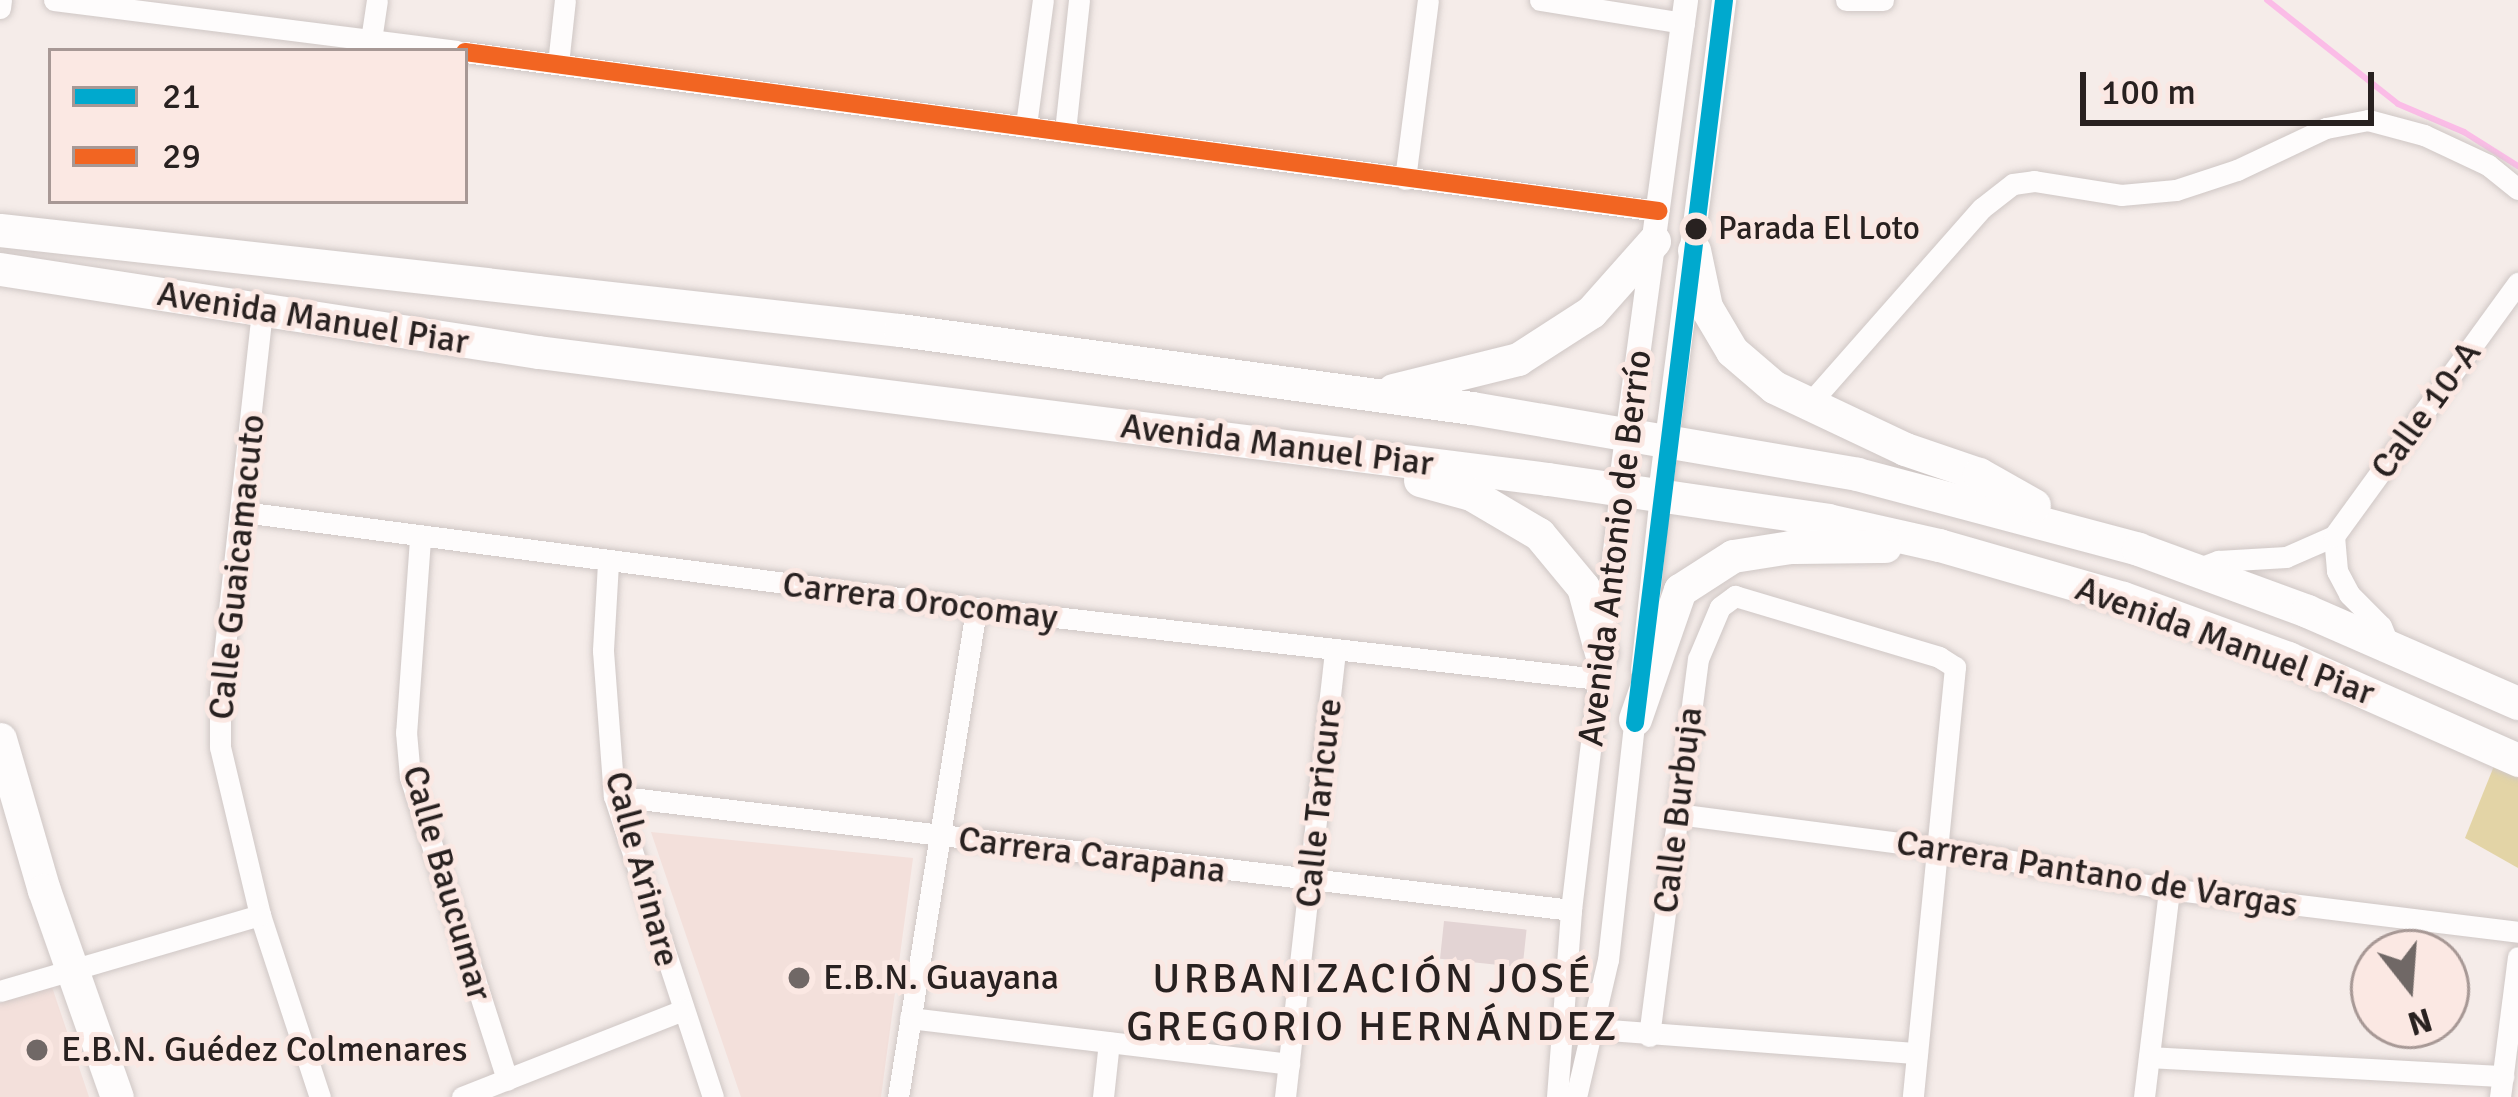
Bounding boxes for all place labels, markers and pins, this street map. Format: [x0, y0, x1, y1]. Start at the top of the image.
place label: Parada El Loto [1718, 209, 1920, 249]
marker: Parada El Loto [1685, 218, 1707, 240]
place label: E.B.N. Guayana [823, 956, 1059, 1000]
marker: E.B.N. Guayana [786, 965, 812, 991]
place label: E.B.N. Guédez Colmenares [61, 1028, 467, 1072]
marker: E.B.N. Guédez Colmenares [24, 1037, 50, 1063]

